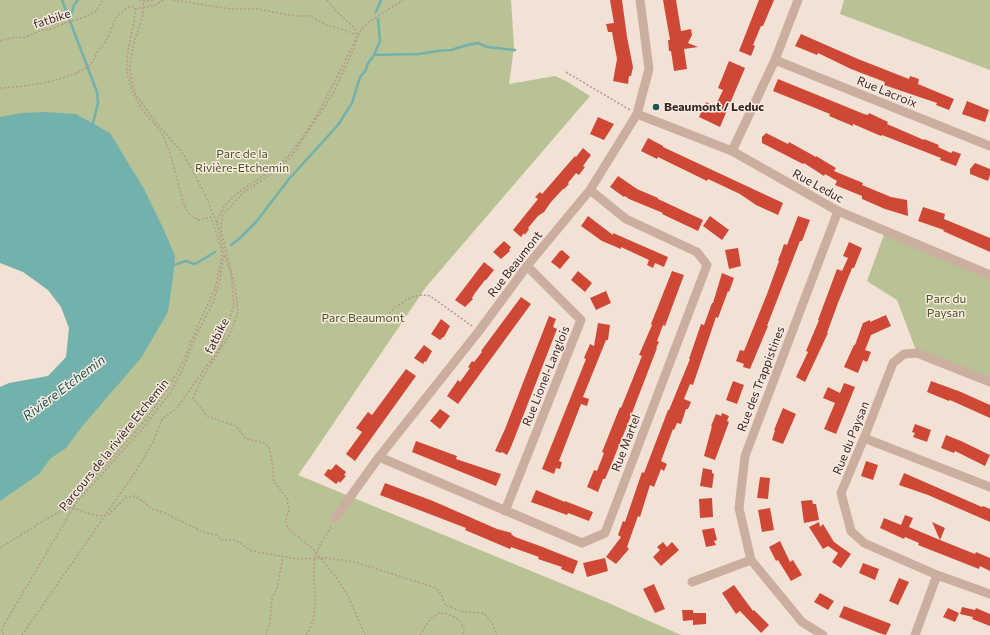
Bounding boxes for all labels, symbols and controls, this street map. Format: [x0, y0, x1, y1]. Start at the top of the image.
street label: fatbike [31, 6, 73, 32]
street label: Rue Lacroix [855, 73, 919, 111]
place label: Beaumont / Leduc [664, 100, 764, 114]
marker: Beaumont / Leduc [651, 102, 661, 112]
park label: Parc de la Rivière-Etchemin [195, 147, 289, 175]
street label: Rue Leduc [790, 166, 846, 206]
street label: Rue Beaumont [485, 228, 545, 300]
park label: Parc du Paysan [926, 292, 966, 320]
park label: Parc Beaumont [321, 311, 405, 325]
street label: fatbike [202, 316, 232, 356]
street label: Rue Lionel-Langlois [519, 324, 573, 428]
street label: Rue des Trappistines [734, 324, 788, 434]
water label: Rivière Etchemin [20, 352, 108, 424]
street label: Parcours de la rivière Etchemin [56, 376, 172, 514]
street label: Rue du Paysan [830, 399, 872, 477]
street label: Rue Martel [609, 412, 643, 474]

